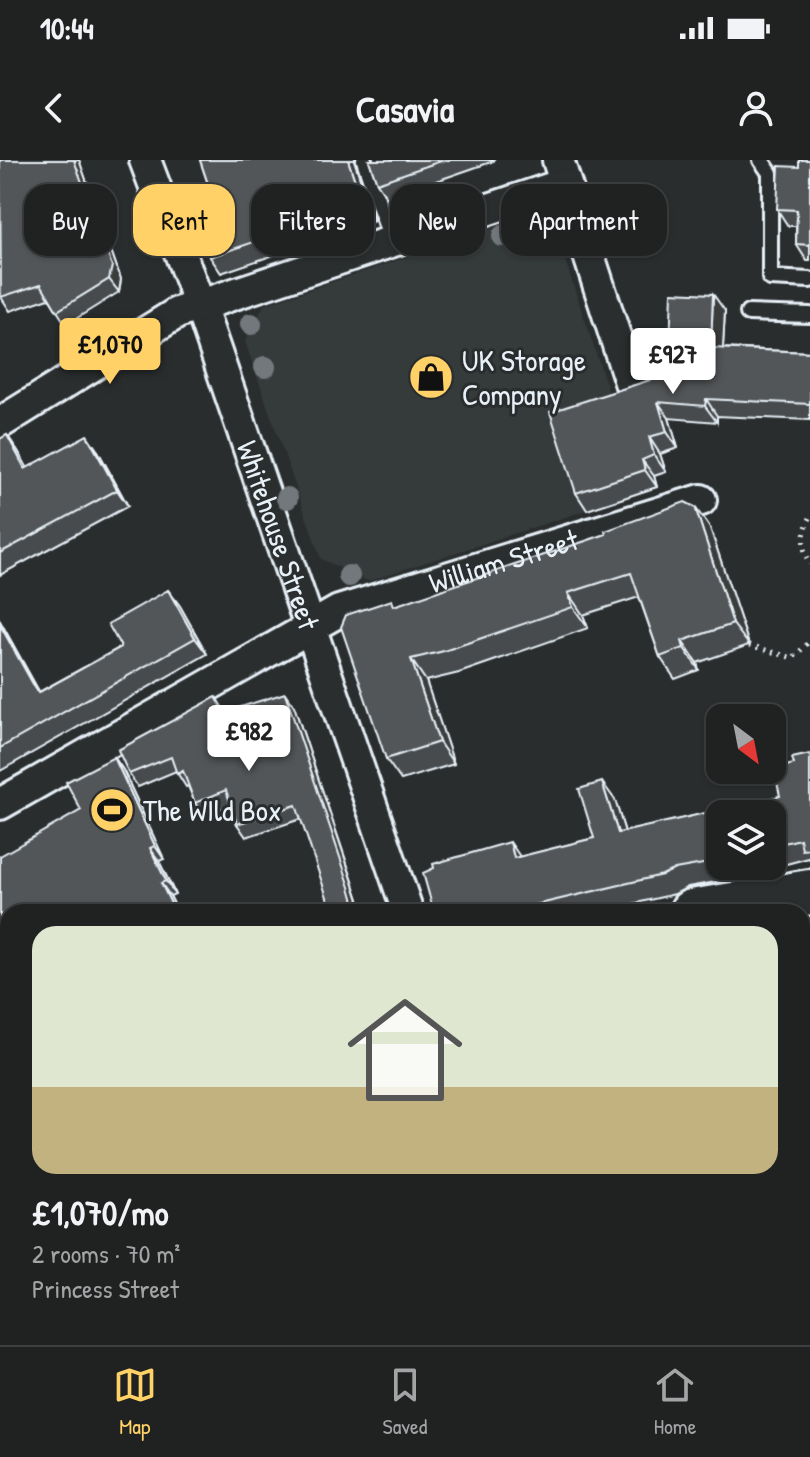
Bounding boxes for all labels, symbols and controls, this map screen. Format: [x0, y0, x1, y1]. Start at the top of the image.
text: 10:44 [40, 8, 94, 48]
text: Casavia [356, 84, 454, 133]
icon: back [32, 86, 76, 130]
icon: person [734, 86, 778, 130]
chip: Buy [24, 184, 117, 256]
chip: Rent [133, 184, 235, 256]
chip: Filters [251, 184, 374, 256]
chip: New [390, 184, 485, 256]
chip: Apartment [501, 184, 667, 256]
pin: £1,070 [45, 318, 175, 386]
text: £1,070 [77, 326, 143, 361]
pin: £927 [626, 328, 720, 396]
text: £927 [649, 336, 697, 371]
place label: UK Storage Company [462, 340, 586, 414]
shop icon: UK Storage Company [407, 353, 455, 401]
street label: Whitehouse Street [228, 435, 330, 635]
street label: William Street [424, 519, 583, 602]
north arrow [706, 704, 786, 784]
map controls [706, 704, 786, 880]
pin: £982 [202, 705, 296, 773]
text: £982 [225, 713, 273, 748]
sports icon: The WIld Box [88, 786, 136, 834]
place label: The WIld Box [143, 790, 281, 830]
button: layers [706, 800, 786, 880]
icon: home [333, 978, 477, 1122]
text: £1,070/mo [32, 1190, 168, 1236]
text: 2 rooms · 70 m² [32, 1236, 180, 1271]
text: Princess Street [32, 1271, 179, 1306]
tab: Map [113, 1363, 157, 1441]
tab: Saved [383, 1363, 427, 1441]
tab: Home [653, 1363, 697, 1441]

